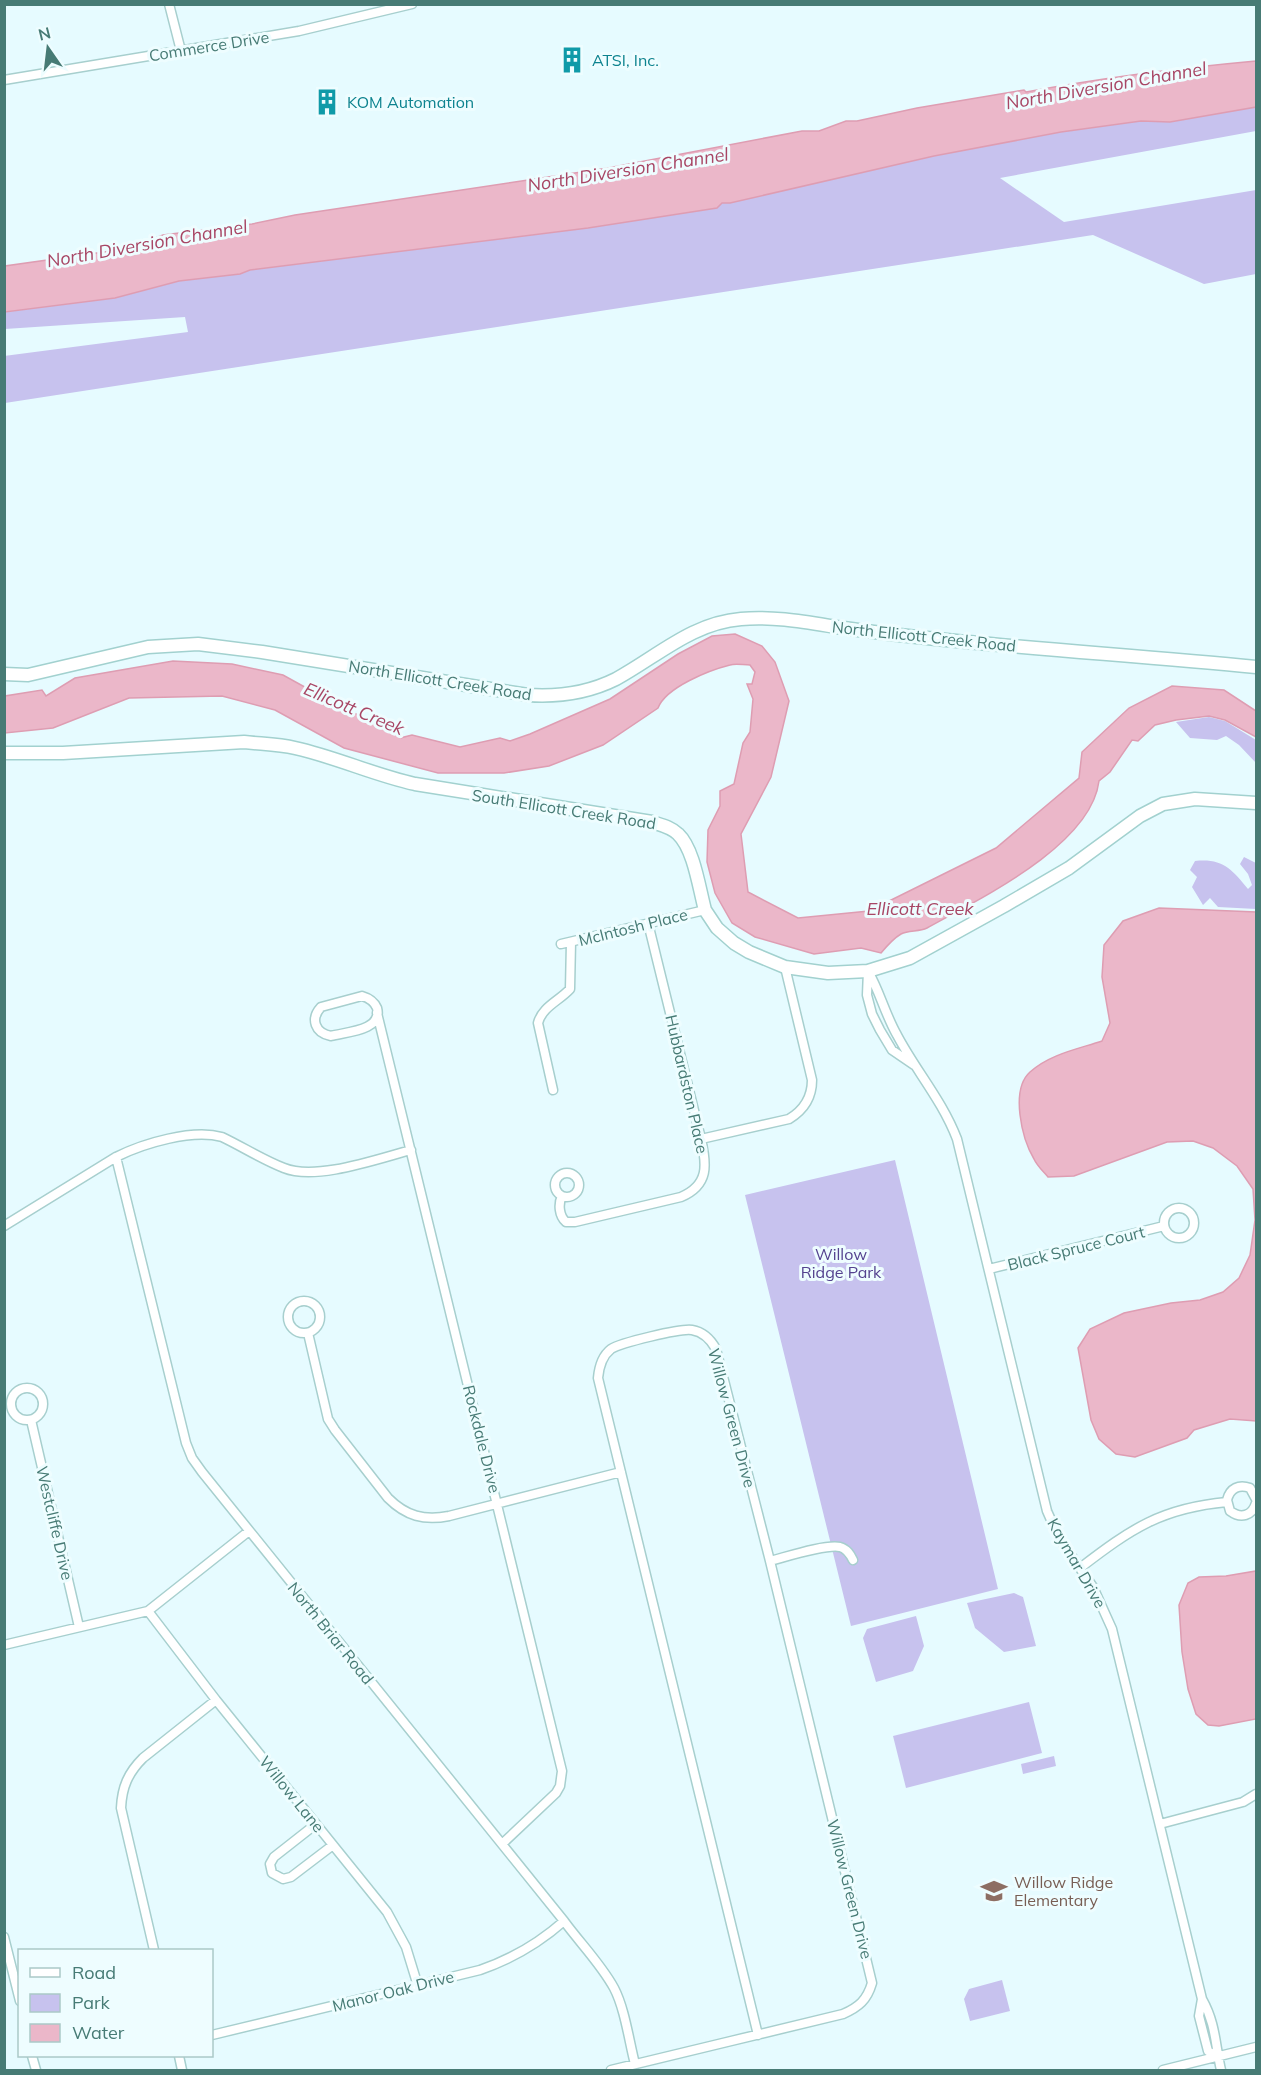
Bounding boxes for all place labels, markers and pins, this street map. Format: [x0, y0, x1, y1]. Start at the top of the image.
building icon: ATSI, Inc. [557, 45, 587, 75]
place label: ATSI, Inc. [592, 50, 659, 70]
building icon: KOM Automation [312, 87, 342, 117]
place label: KOM Automation [347, 92, 474, 112]
place label: Willow Ridge Elementary [1014, 1872, 1113, 1910]
school or university icon: Willow Ridge Elementary [979, 1876, 1009, 1906]

